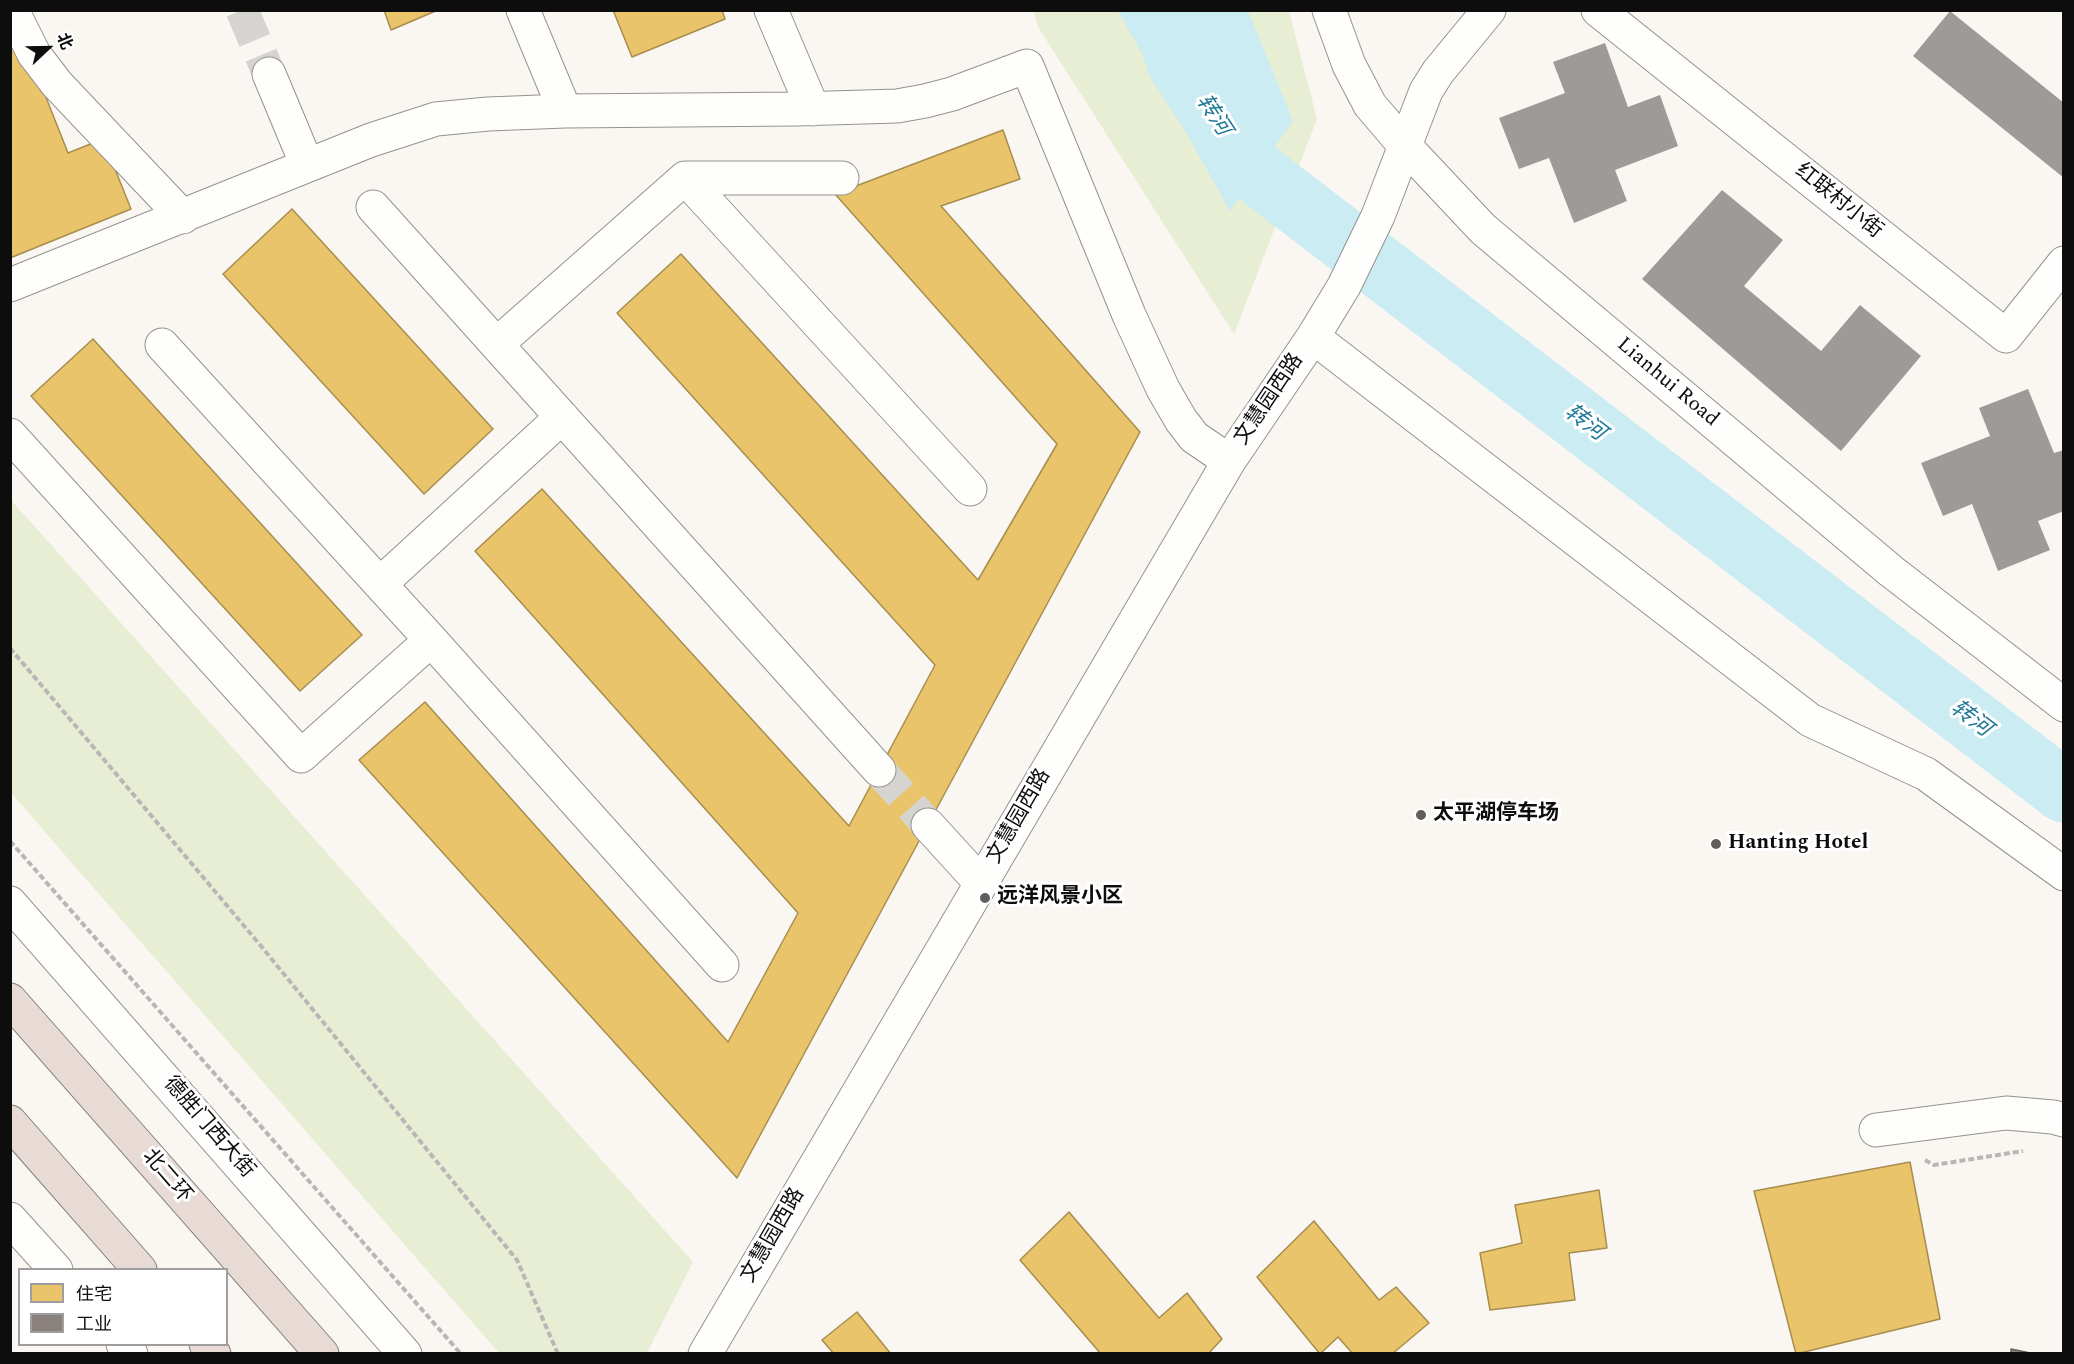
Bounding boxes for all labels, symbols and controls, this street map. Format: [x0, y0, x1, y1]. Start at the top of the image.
north arrow [18, 18, 78, 78]
text: 北 [51, 29, 79, 53]
water label: 转河 [1189, 90, 1235, 142]
street label: 红联村小街 [1789, 159, 1887, 245]
street label: Lianhui Road [1611, 333, 1723, 433]
street label: 文慧园西路 [1230, 349, 1310, 451]
water label: 转河 [1558, 400, 1610, 448]
water label: 转河 [1944, 696, 1996, 744]
street label: 文慧园西路 [983, 765, 1057, 869]
place label: 太平湖停车场 [1433, 802, 1559, 828]
marker: 太平湖停车场 [1414, 808, 1428, 822]
place label: Hanting Hotel [1728, 831, 1868, 857]
marker: Hanting Hotel [1709, 837, 1723, 851]
place label: 远洋风景小区 [997, 885, 1123, 911]
marker: 远洋风景小区 [978, 891, 992, 905]
street label: 德胜门西大街 [157, 1072, 259, 1184]
street label: 北二环 [136, 1145, 196, 1209]
street label: 文慧园西路 [737, 1184, 811, 1288]
legend [18, 1268, 228, 1346]
text: 住宅 [76, 1281, 112, 1308]
text: 工业 [76, 1311, 112, 1338]

